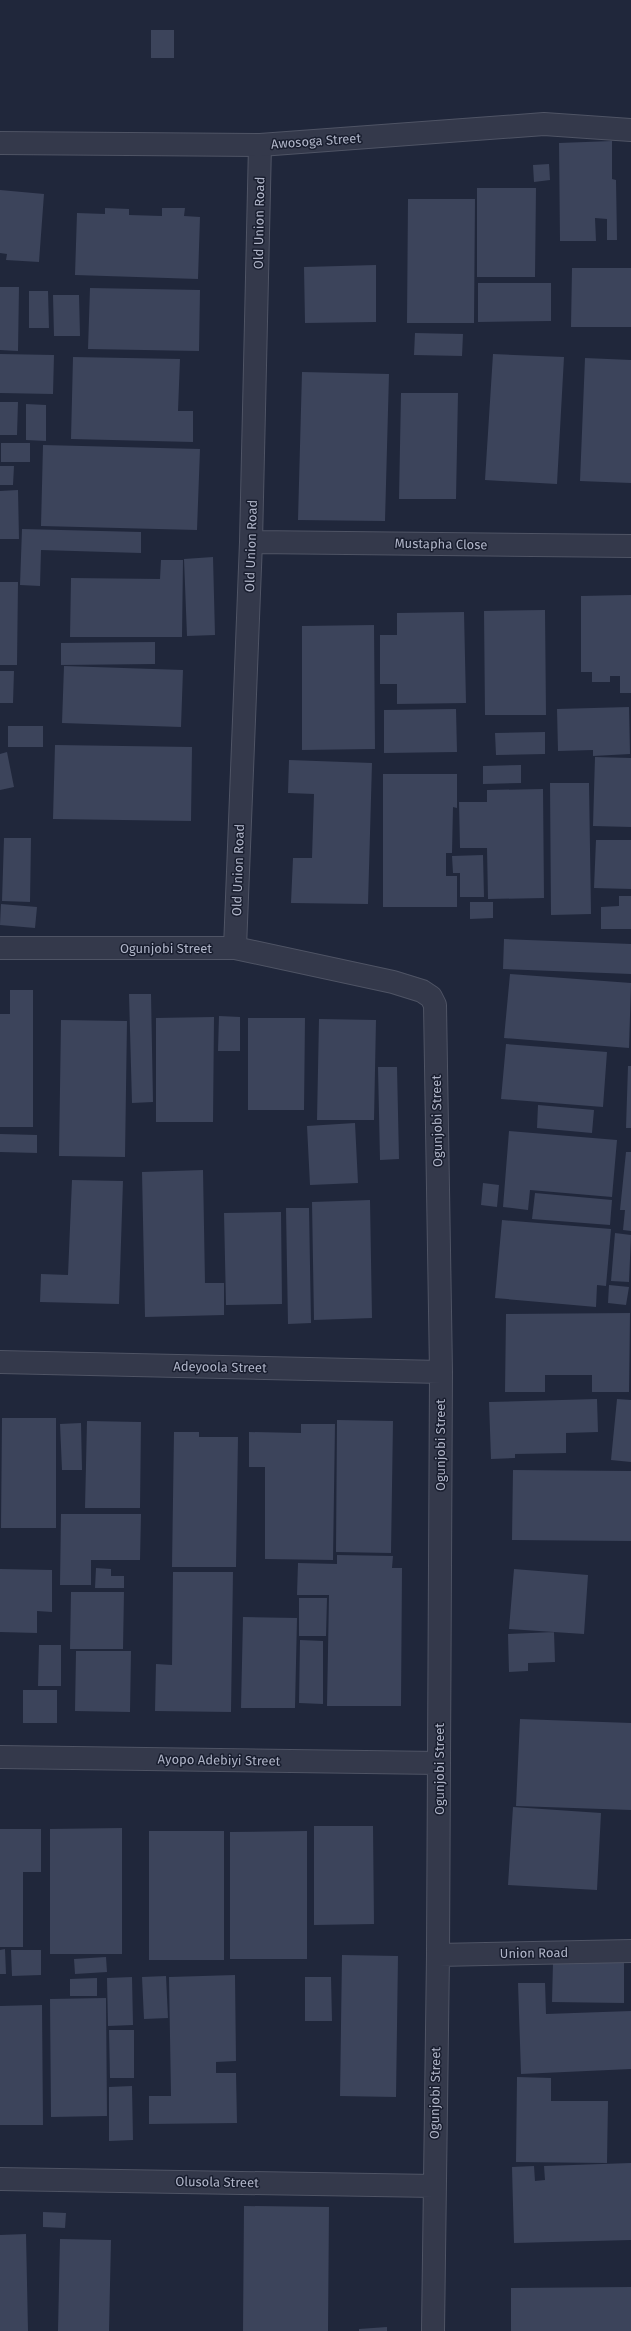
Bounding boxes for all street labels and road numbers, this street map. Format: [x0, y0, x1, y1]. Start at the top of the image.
street label: Awosoga Street [270, 130, 362, 152]
street label: Old Union Road [251, 177, 267, 269]
street label: Old Union Road [242, 500, 260, 592]
street label: Mustapha Close [394, 536, 488, 552]
street label: Old Union Road [229, 824, 247, 916]
street label: Ogunjobi Street [120, 941, 212, 956]
street label: Ogunjobi Street [429, 1075, 445, 1167]
street label: Adeyoola Street [173, 1359, 267, 1375]
street label: Ogunjobi Street [433, 1399, 448, 1491]
street label: Ogunjobi Street [432, 1723, 447, 1815]
street label: Ayopo Adebiyi Street [158, 1751, 281, 1769]
street label: Union Road [500, 1945, 568, 1961]
street label: Ogunjobi Street [427, 2047, 443, 2139]
street label: Olusola Street [175, 2174, 259, 2190]

